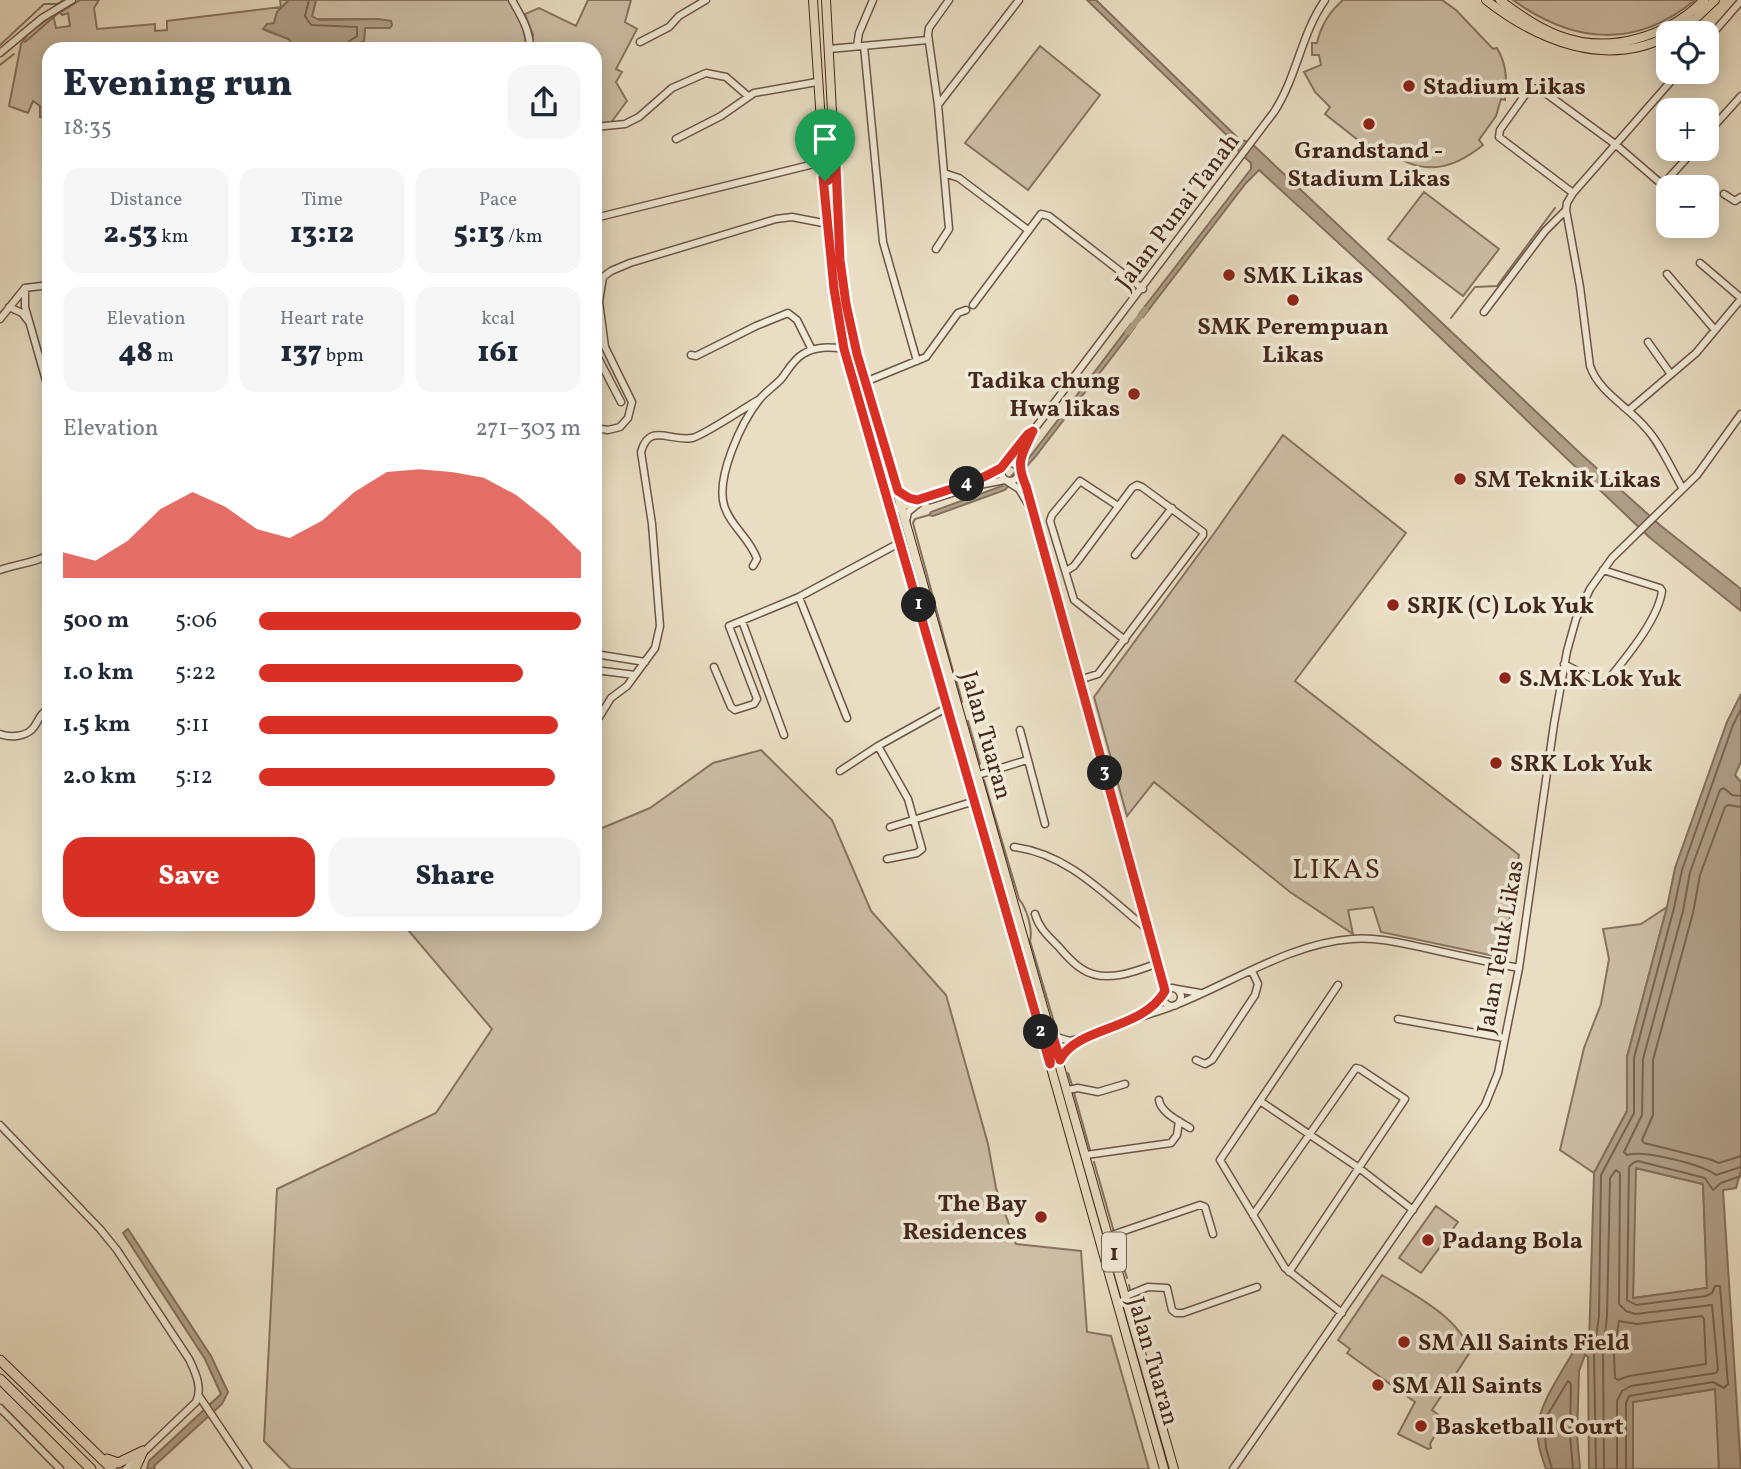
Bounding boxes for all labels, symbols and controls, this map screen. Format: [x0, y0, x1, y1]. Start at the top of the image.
map controls [1656, 21, 1719, 238]
button: locate [1656, 21, 1719, 84]
text: Evening run [63, 59, 293, 112]
button: share [507, 65, 581, 139]
place label: Stadium Likas [1423, 71, 1586, 105]
marker: Stadium Likas [1401, 78, 1417, 94]
button: + [1656, 98, 1719, 161]
pin [795, 109, 855, 181]
text: 18:35 [63, 112, 112, 144]
marker: Grandstand - Stadium Likas [1361, 116, 1377, 132]
icon: arrive [806, 120, 844, 158]
street label: Jalan Punai Tanah [1108, 127, 1249, 298]
place label: Grandstand - Stadium Likas [1288, 135, 1450, 197]
button: − [1656, 175, 1719, 238]
text: Distance [110, 187, 182, 213]
text: Time [301, 187, 343, 213]
text: Pace [479, 187, 517, 213]
text: 2.53 [103, 213, 158, 255]
text: 13:12 [290, 213, 354, 255]
text: 5:13 [454, 213, 505, 255]
text: km [158, 224, 189, 250]
text: /km [505, 224, 542, 250]
place label: SMK Likas [1243, 260, 1363, 294]
marker: SMK Likas [1221, 267, 1237, 283]
marker: SMK Perempuan Likas [1285, 292, 1301, 308]
text: Elevation [107, 306, 185, 332]
text: Heart rate [280, 306, 364, 332]
text: kcal [481, 306, 515, 332]
place label: SMK Perempuan Likas [1197, 311, 1389, 373]
text: 48 [118, 332, 153, 374]
text: 137 [280, 332, 322, 374]
text: 161 [477, 332, 519, 374]
text: m [153, 343, 174, 369]
text: bpm [322, 343, 364, 369]
place label: Tadika chung Hwa likas [968, 365, 1120, 427]
marker: Tadika chung Hwa likas [1126, 386, 1142, 402]
text: Elevation [63, 413, 159, 445]
text: 271–303 m [475, 413, 581, 445]
place label: SM Teknik Likas [1474, 464, 1661, 498]
pin: 4 [950, 466, 984, 502]
text: 4 [961, 470, 972, 496]
marker: SM Teknik Likas [1452, 471, 1468, 487]
pin: 1 [902, 588, 936, 622]
place label: SRJK (C) Lok Yuk [1407, 590, 1595, 624]
text: 1 [915, 591, 922, 617]
marker: SRJK (C) Lok Yuk [1385, 597, 1401, 613]
text: 500 m [63, 605, 129, 637]
text: 5:06 [175, 605, 217, 637]
text: 1.0 km [63, 657, 134, 689]
text: 5:22 [175, 657, 216, 689]
place label: S.M.K Lok Yuk [1519, 663, 1682, 697]
street label: Jalan Tuaran [951, 667, 1020, 804]
marker: S.M.K Lok Yuk [1497, 670, 1513, 686]
text: 1.5 km [63, 709, 130, 741]
text: 5:11 [175, 709, 209, 741]
place label: SRK Lok Yuk [1510, 748, 1653, 782]
marker: SRK Lok Yuk [1488, 755, 1504, 771]
pin: 3 [1088, 756, 1122, 790]
text: 3 [1100, 759, 1109, 785]
text: 2.0 km [63, 761, 136, 793]
text: 5:12 [175, 761, 213, 793]
button: Save [63, 837, 315, 917]
button: Share [329, 837, 581, 917]
district label: LIKAS [1292, 851, 1382, 890]
street label: Jalan Teluk Likas [1470, 858, 1534, 1037]
pin: 2 [1024, 1014, 1058, 1050]
text: 2 [1036, 1018, 1045, 1044]
place label: The Bay Residences [903, 1188, 1028, 1250]
marker: The Bay Residences [1033, 1209, 1049, 1225]
place label: Padang Bola [1442, 1225, 1583, 1259]
road number: 1 [1102, 1232, 1126, 1272]
marker: Padang Bola [1420, 1232, 1436, 1248]
street label: Jalan Tuaran [1118, 1293, 1187, 1430]
place label: SM All Saints Field [1418, 1327, 1630, 1361]
marker: SM All Saints Field [1396, 1334, 1412, 1350]
place label: SM All Saints [1392, 1370, 1542, 1404]
marker: SM All Saints [1370, 1377, 1386, 1393]
place label: Basketball Court [1435, 1411, 1624, 1445]
marker: Basketball Court [1413, 1418, 1429, 1434]

